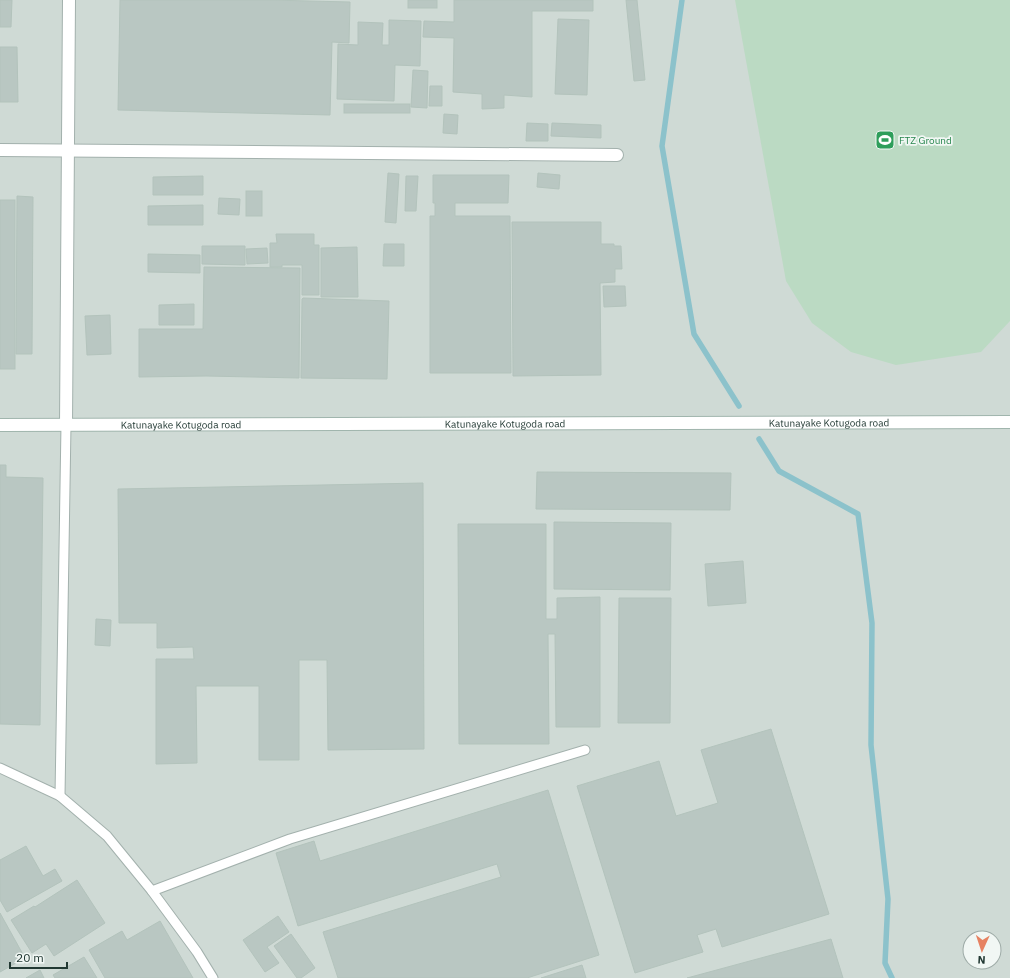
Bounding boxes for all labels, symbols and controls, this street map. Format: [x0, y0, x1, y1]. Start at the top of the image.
sports icon: FTZ Ground [874, 129, 896, 151]
place label: FTZ Ground [899, 134, 952, 147]
street label: Katunayake Kotugoda road [769, 416, 889, 429]
street label: Katunayake Kotugoda road [445, 417, 565, 430]
street label: Katunayake Kotugoda road [121, 418, 241, 431]
north arrow [962, 930, 1002, 970]
scale bar [10, 944, 67, 970]
text: 20 m [16, 950, 44, 965]
text: N [977, 953, 986, 967]

